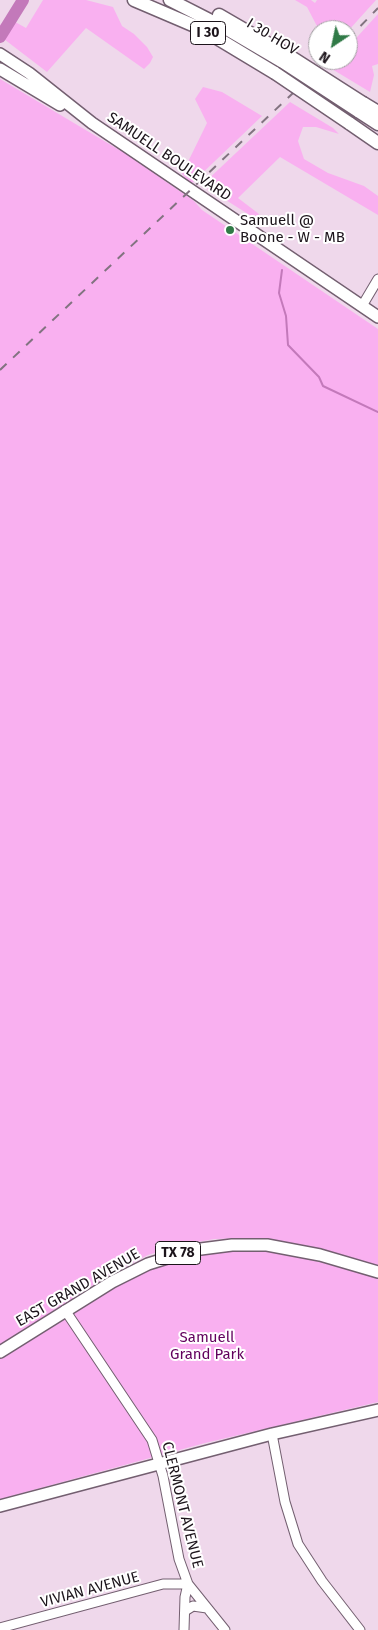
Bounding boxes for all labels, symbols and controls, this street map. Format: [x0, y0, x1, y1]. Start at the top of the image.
street label: I 30 HOV [243, 15, 301, 59]
north arrow [308, 20, 358, 70]
road number: I 30 [190, 22, 226, 44]
text: N [316, 47, 334, 67]
street label: SAMUELL BOULEVARD [104, 109, 234, 205]
place label: Samuell @ Boone - W - MB [240, 212, 345, 247]
marker: Samuell @ Boone - W - MB [224, 224, 236, 236]
road number: TX 78 [156, 1242, 200, 1264]
street label: EAST GRAND AVENUE [13, 1245, 143, 1331]
park label: Samuell Grand Park [170, 1329, 244, 1364]
street label: CLERMONT AVENUE [158, 1440, 206, 1570]
street label: VIVIAN AVENUE [39, 1568, 141, 1612]

